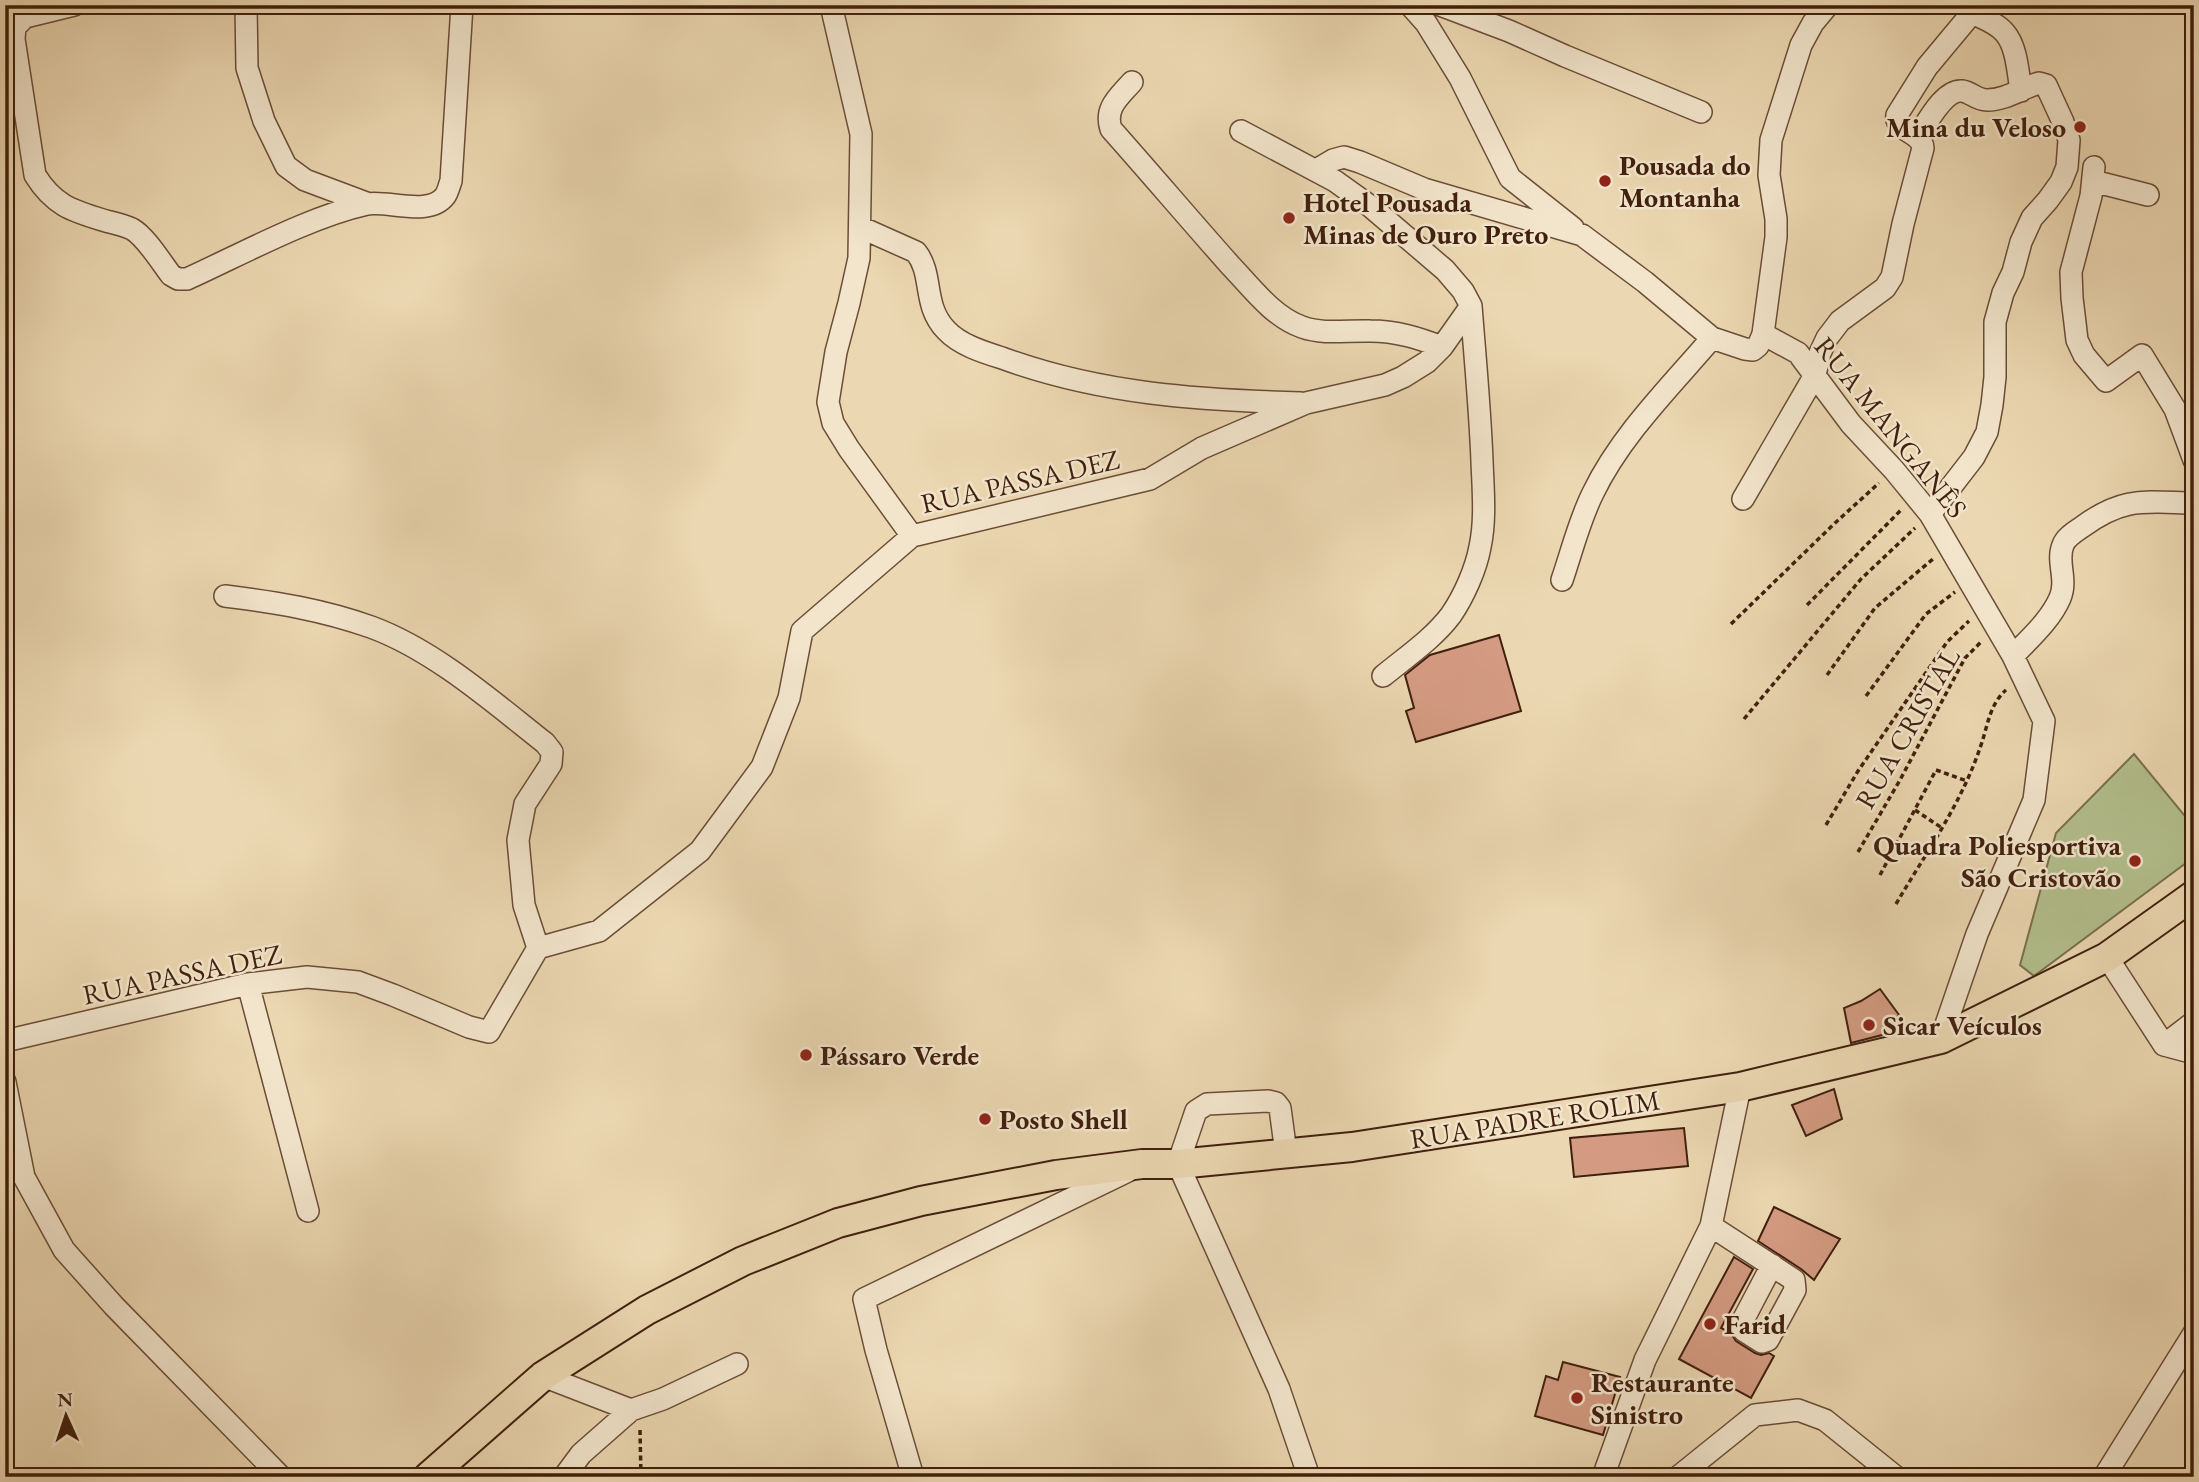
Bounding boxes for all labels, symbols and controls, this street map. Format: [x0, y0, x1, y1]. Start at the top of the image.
place label: Mina du Veloso [1886, 109, 2066, 145]
marker: Mina du Veloso [2072, 119, 2088, 135]
place label: Pousada do Montanha [1619, 147, 1751, 215]
marker: Pousada do Montanha [1597, 173, 1613, 189]
place label: Hotel Pousada Minas de Ouro Preto [1303, 184, 1548, 252]
marker: Hotel Pousada Minas de Ouro Preto [1281, 210, 1297, 226]
street label: RUA MANGANÊS [1807, 329, 1975, 525]
street label: RUA PASSA DEZ [917, 441, 1123, 521]
street label: RUA CRISTAL [1846, 640, 1968, 815]
place label: Quadra Poliesportiva São Cristovão [1873, 827, 2122, 895]
marker: Quadra Poliesportiva São Cristovão [2127, 853, 2143, 869]
street label: RUA PASSA DEZ [79, 935, 285, 1013]
place label: Sicar Veículos [1883, 1007, 2042, 1043]
marker: Sicar Veículos [1861, 1017, 1877, 1033]
place label: Pássaro Verde [820, 1037, 979, 1073]
marker: Pássaro Verde [798, 1047, 814, 1063]
street label: RUA PADRE ROLIM [1407, 1081, 1663, 1157]
place label: Posto Shell [999, 1101, 1128, 1137]
marker: Posto Shell [977, 1111, 993, 1127]
place label: Farid [1724, 1306, 1787, 1342]
marker: Farid [1702, 1316, 1718, 1332]
place label: Restaurante Sinistro [1591, 1364, 1734, 1432]
north arrow [32, 1380, 102, 1450]
text: N [57, 1387, 74, 1412]
marker: Restaurante Sinistro [1569, 1390, 1585, 1406]

